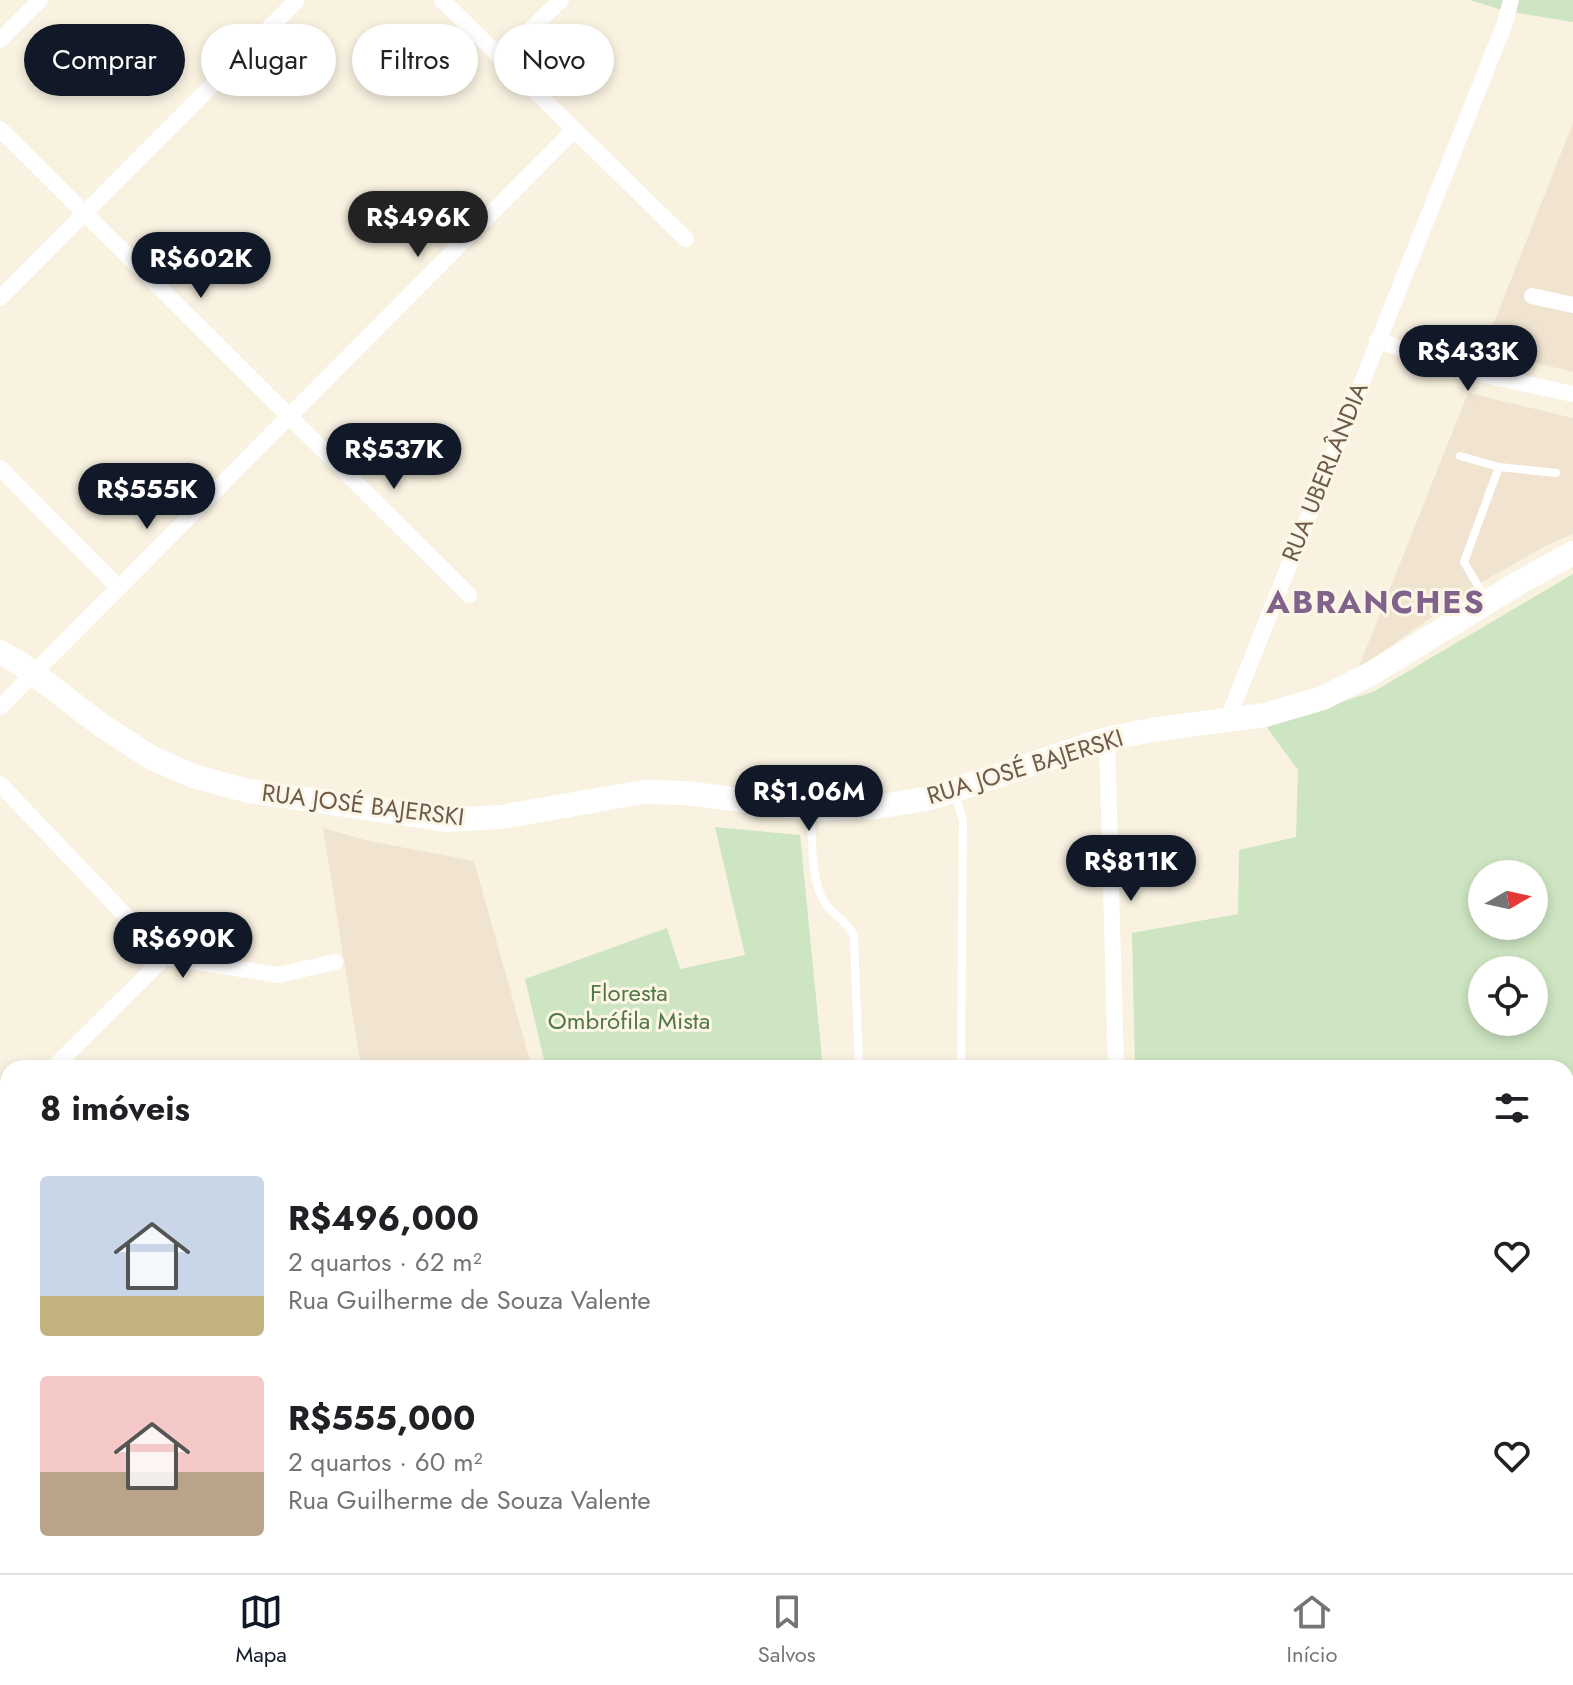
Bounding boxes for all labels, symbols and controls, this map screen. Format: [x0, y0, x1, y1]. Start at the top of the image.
chip: Comprar [24, 24, 185, 96]
chip: Alugar [201, 24, 336, 96]
chip: Filtros [352, 24, 478, 96]
chip: Novo [494, 24, 614, 96]
pin: R$496K [353, 191, 483, 259]
text: R$496K [366, 198, 470, 236]
pin: R$602K [136, 232, 266, 300]
text: R$602K [150, 239, 252, 277]
pin: R$433K [1403, 325, 1533, 393]
text: R$433K [1417, 332, 1519, 370]
street label: RUA UBERLÂNDIA [1273, 377, 1377, 567]
pin: R$537K [329, 423, 459, 491]
text: R$537K [344, 430, 444, 468]
pin: R$555K [82, 463, 212, 531]
text: R$555K [96, 470, 198, 508]
district label: ABRANCHES [1265, 579, 1486, 625]
street label: RUA JOSÉ BAJERSKI [922, 720, 1127, 813]
pin: R$1.06M [735, 765, 883, 833]
text: R$1.06M [753, 772, 865, 810]
street label: RUA JOSÉ BAJERSKI [260, 775, 466, 834]
pin: R$811K [1066, 835, 1196, 903]
text: R$811K [1084, 842, 1178, 880]
north arrow [1468, 860, 1548, 940]
map controls [1468, 860, 1548, 1036]
pin: R$690K [118, 912, 248, 980]
text: R$690K [131, 919, 235, 957]
button: locate [1468, 956, 1548, 1036]
park label: Floresta Ombrófila Mista [548, 975, 710, 1038]
text: 8 imóveis [40, 1084, 190, 1133]
icon: filters [1490, 1086, 1534, 1130]
text: R$496,000 [288, 1194, 479, 1243]
icon: home [104, 1208, 200, 1304]
icon: heart [1490, 1234, 1534, 1278]
text: 2 quartos · 62 m² [288, 1243, 482, 1281]
text: Rua Guilherme de Souza Valente [288, 1281, 651, 1319]
text: R$555,000 [288, 1394, 475, 1443]
icon: home [104, 1408, 200, 1504]
icon: heart [1490, 1434, 1534, 1478]
text: 2 quartos · 60 m² [288, 1443, 482, 1481]
text: Rua Guilherme de Souza Valente [288, 1481, 651, 1519]
tab: Mapa [235, 1590, 287, 1670]
tab: Salvos [758, 1590, 816, 1670]
tab: Início [1287, 1590, 1338, 1670]

